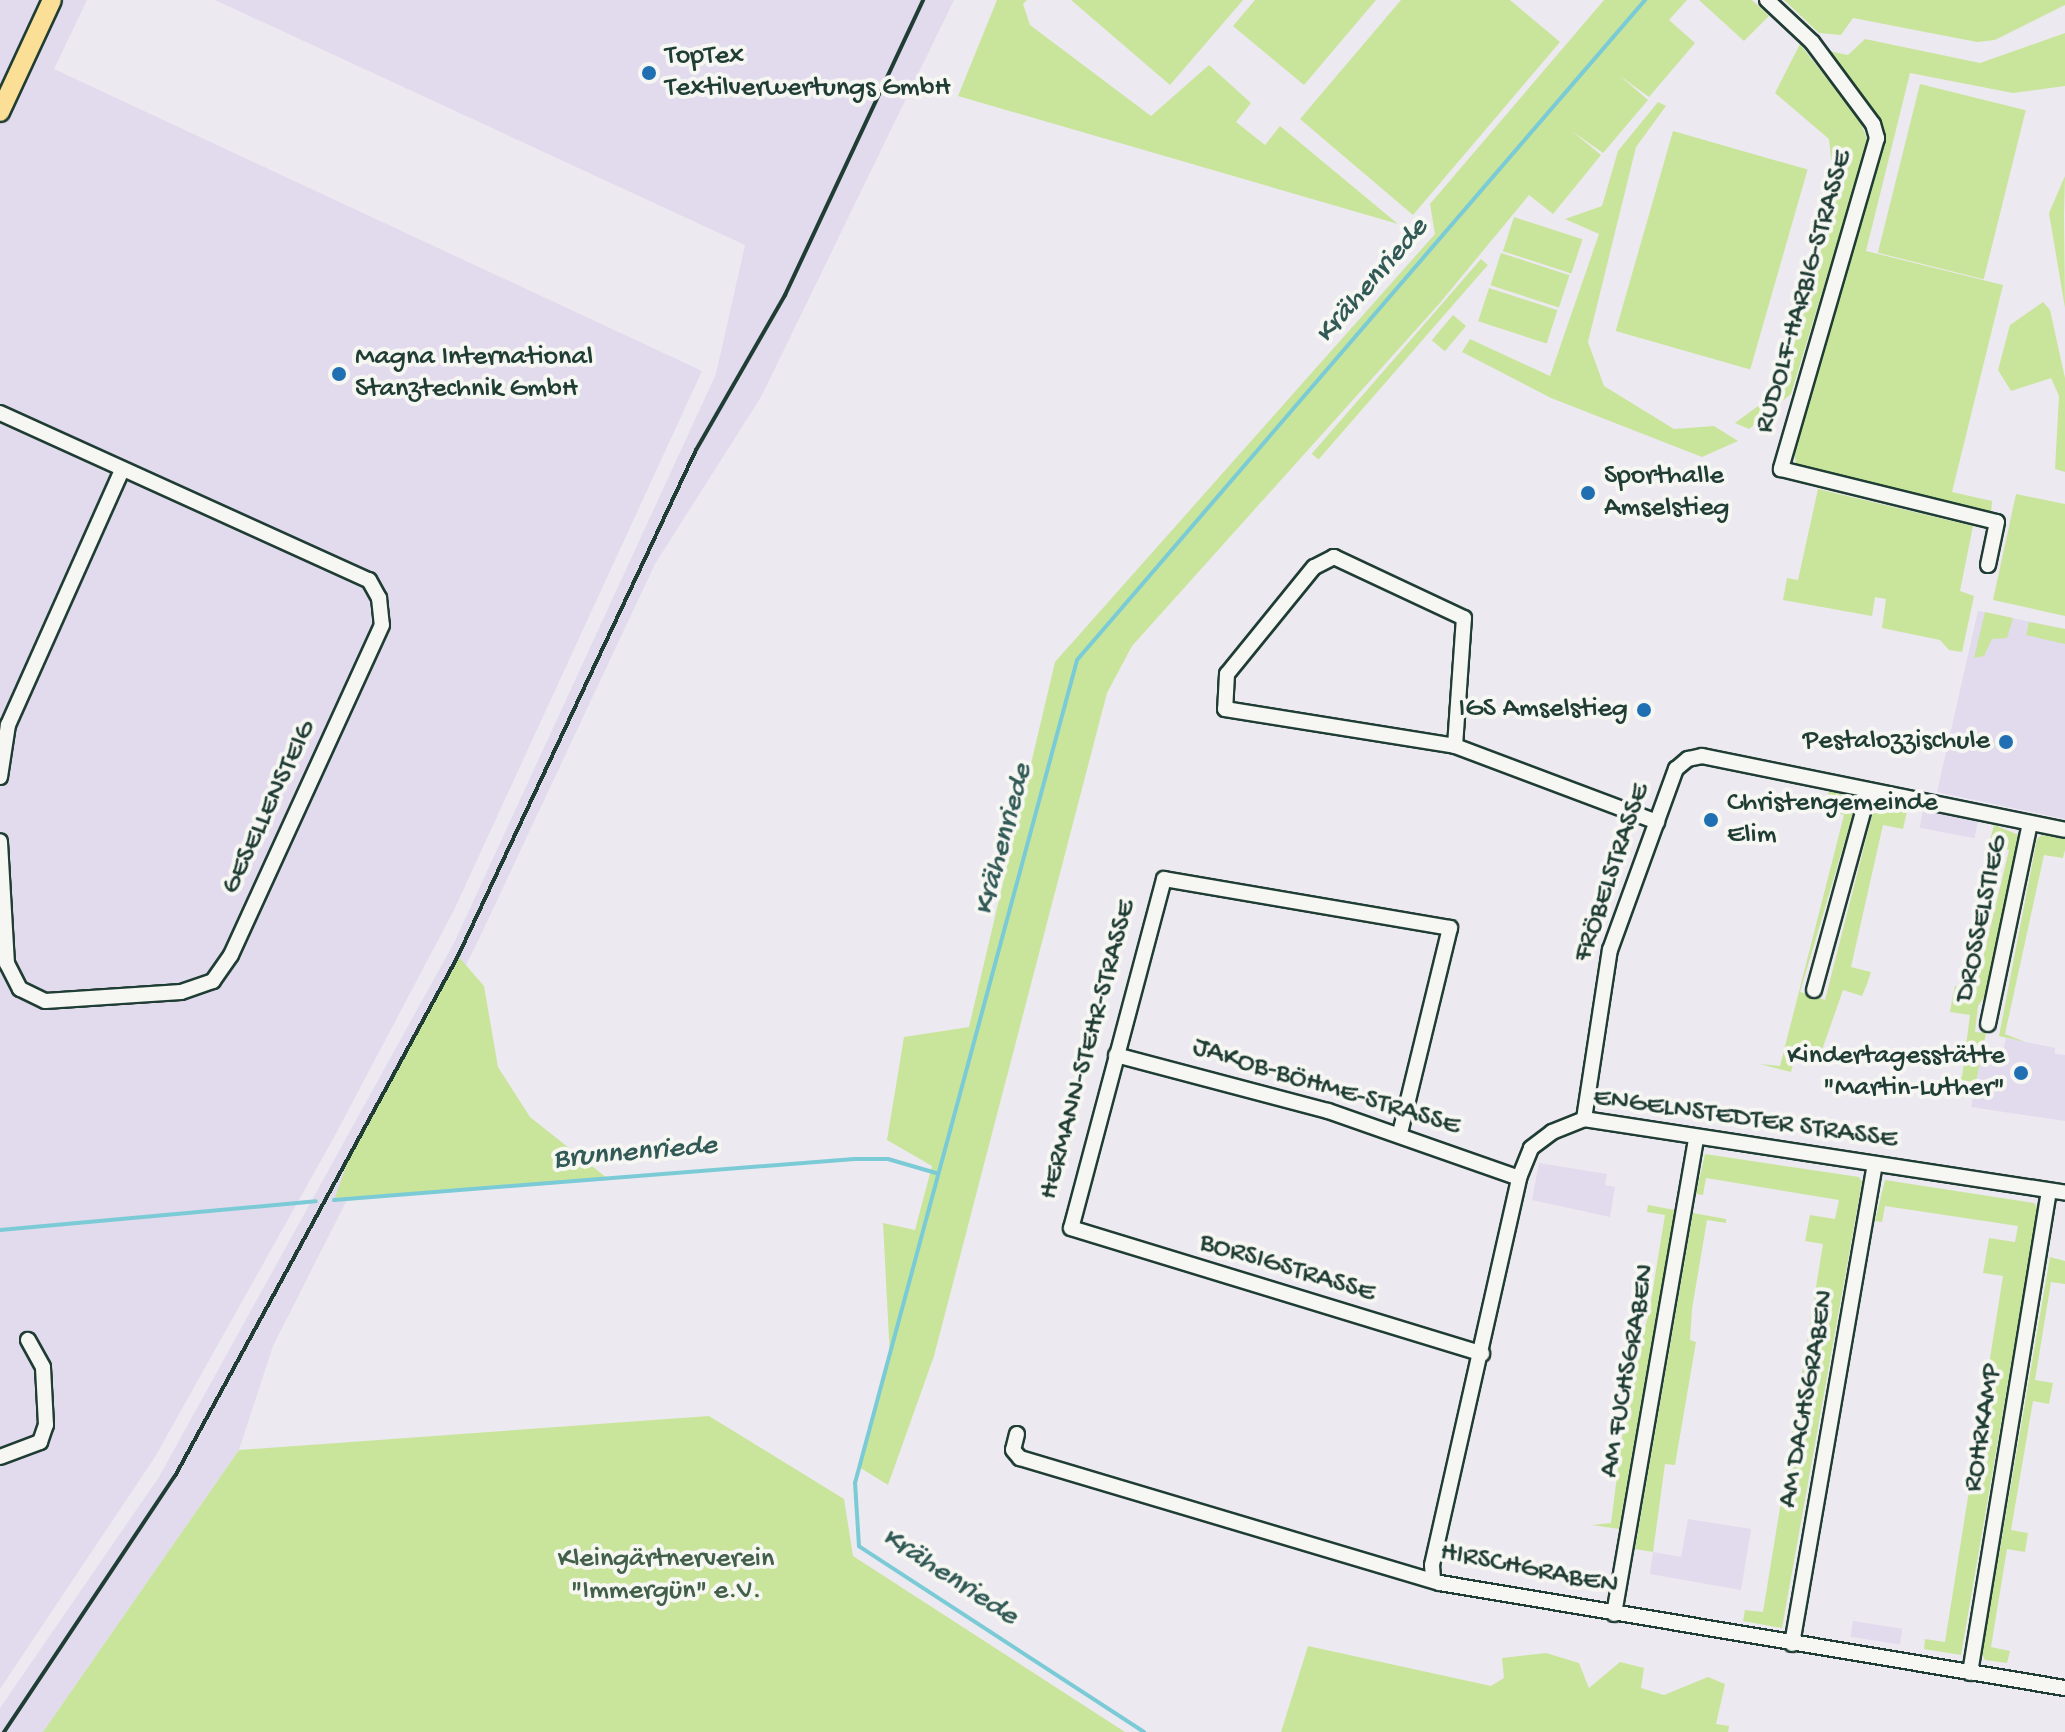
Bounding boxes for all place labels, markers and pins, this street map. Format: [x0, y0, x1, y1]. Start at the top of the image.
place label: TopTex Textilverwertungs GmbH [665, 40, 950, 106]
marker: TopTex Textilverwertungs GmbH [640, 64, 658, 82]
place label: Magna International Stanztechnik GmbH [355, 341, 593, 407]
marker: Magna International Stanztechnik GmbH [330, 365, 348, 383]
place label: Sporthalle Amselstieg [1604, 460, 1730, 526]
marker: Sporthalle Amselstieg [1579, 484, 1597, 502]
place label: IGS Amselstieg [1458, 693, 1628, 727]
marker: IGS Amselstieg [1635, 701, 1653, 719]
place label: Pestalozzischule [1803, 725, 1990, 759]
marker: Pestalozzischule [1997, 733, 2015, 751]
place label: Christengemeinde Elim [1727, 787, 1938, 853]
marker: Christengemeinde Elim [1702, 811, 1720, 829]
place label: Kindertagesstätte "Martin-Luther" [1787, 1040, 2005, 1106]
marker: Kindertagesstätte "Martin-Luther" [2012, 1064, 2030, 1082]

